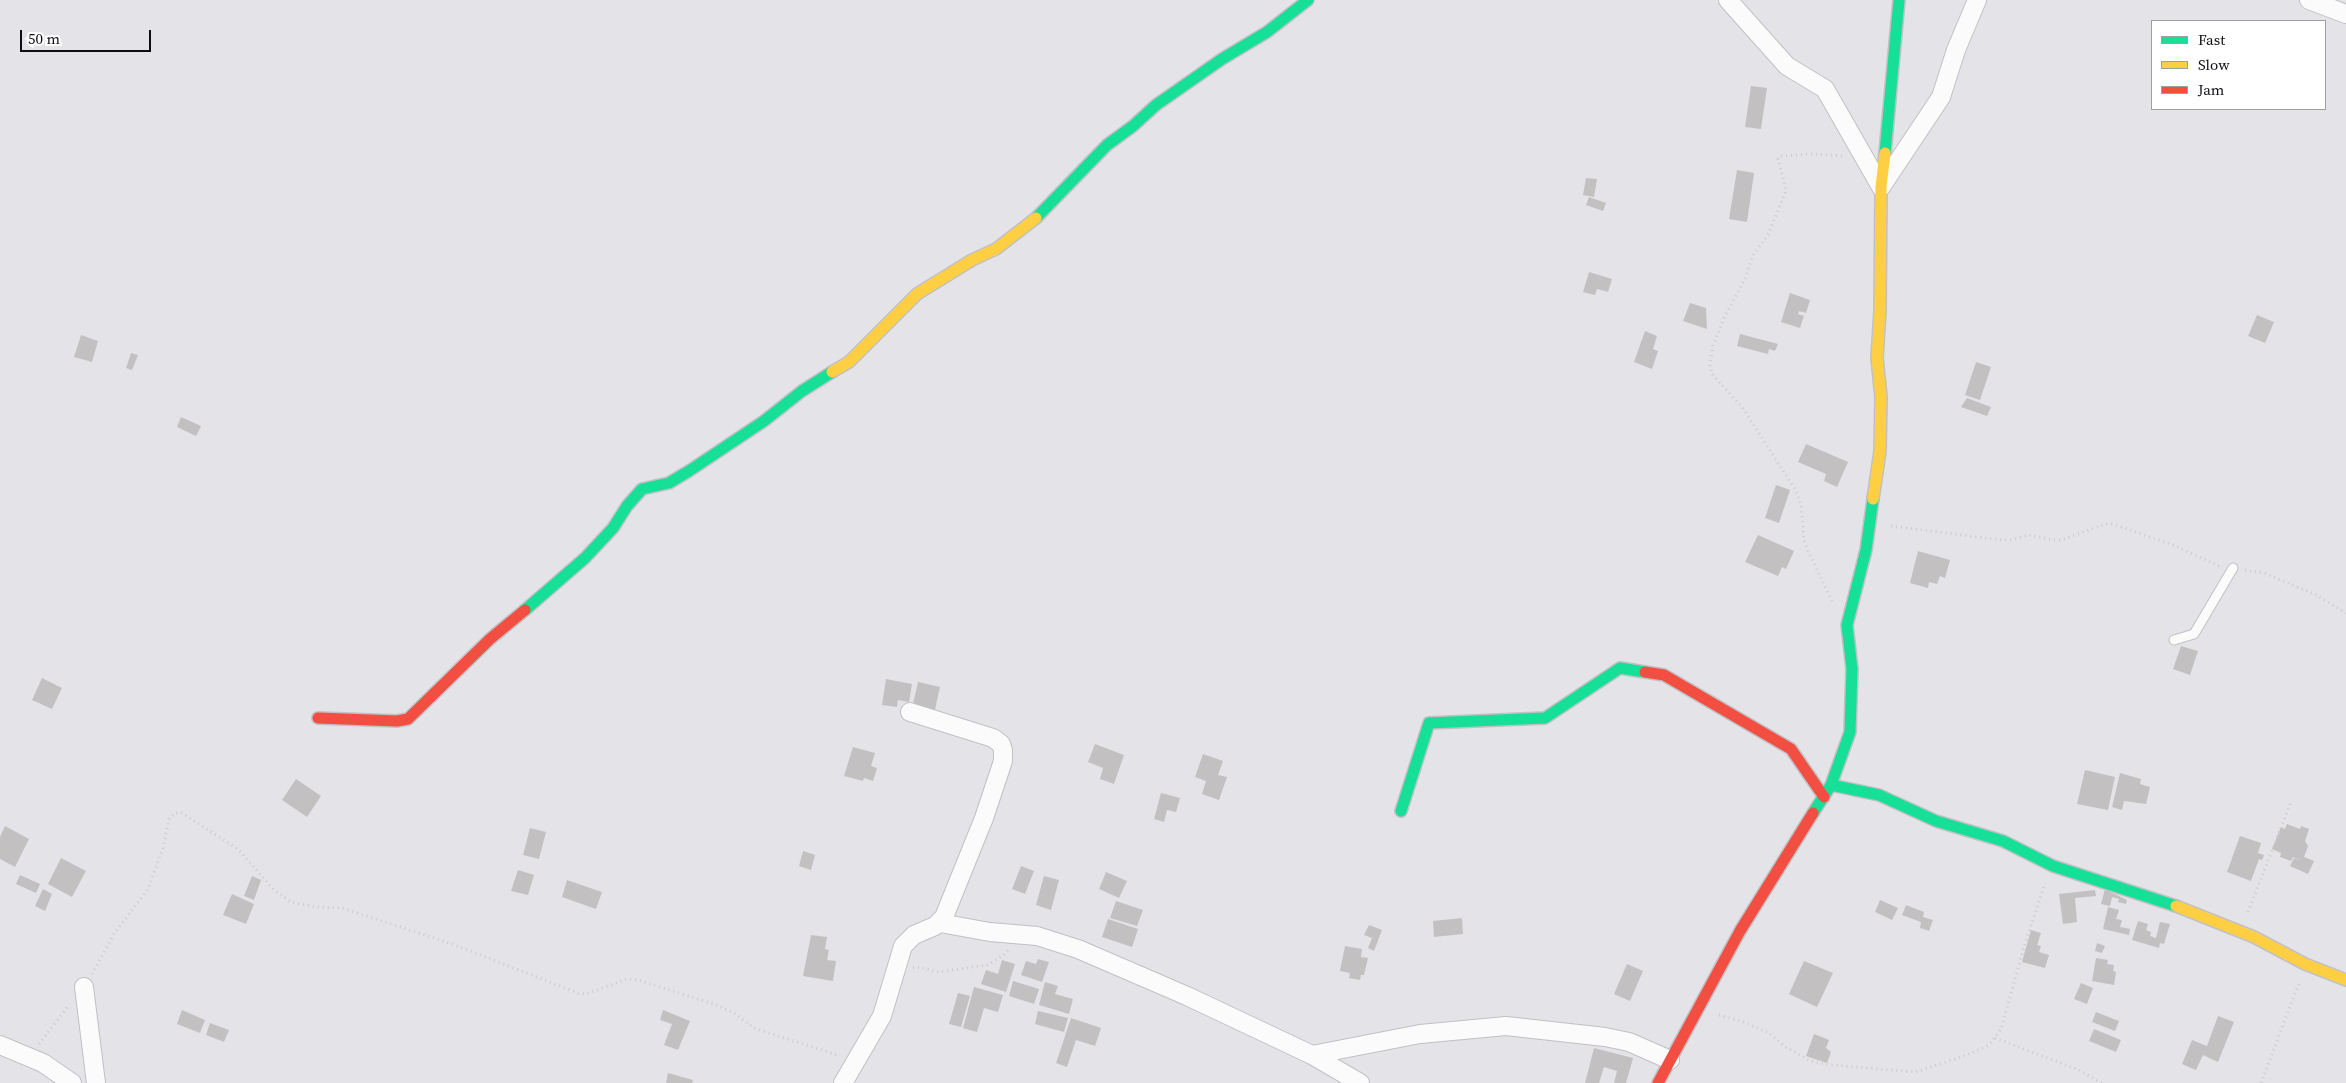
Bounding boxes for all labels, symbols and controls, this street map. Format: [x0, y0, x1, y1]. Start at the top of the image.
scale bar [22, 20, 154, 52]
legend [2151, 20, 2326, 110]
text: 50 m [28, 28, 60, 49]
text: Fast [2198, 29, 2225, 50]
text: Slow [2198, 54, 2230, 75]
text: Jam [2198, 79, 2224, 100]

